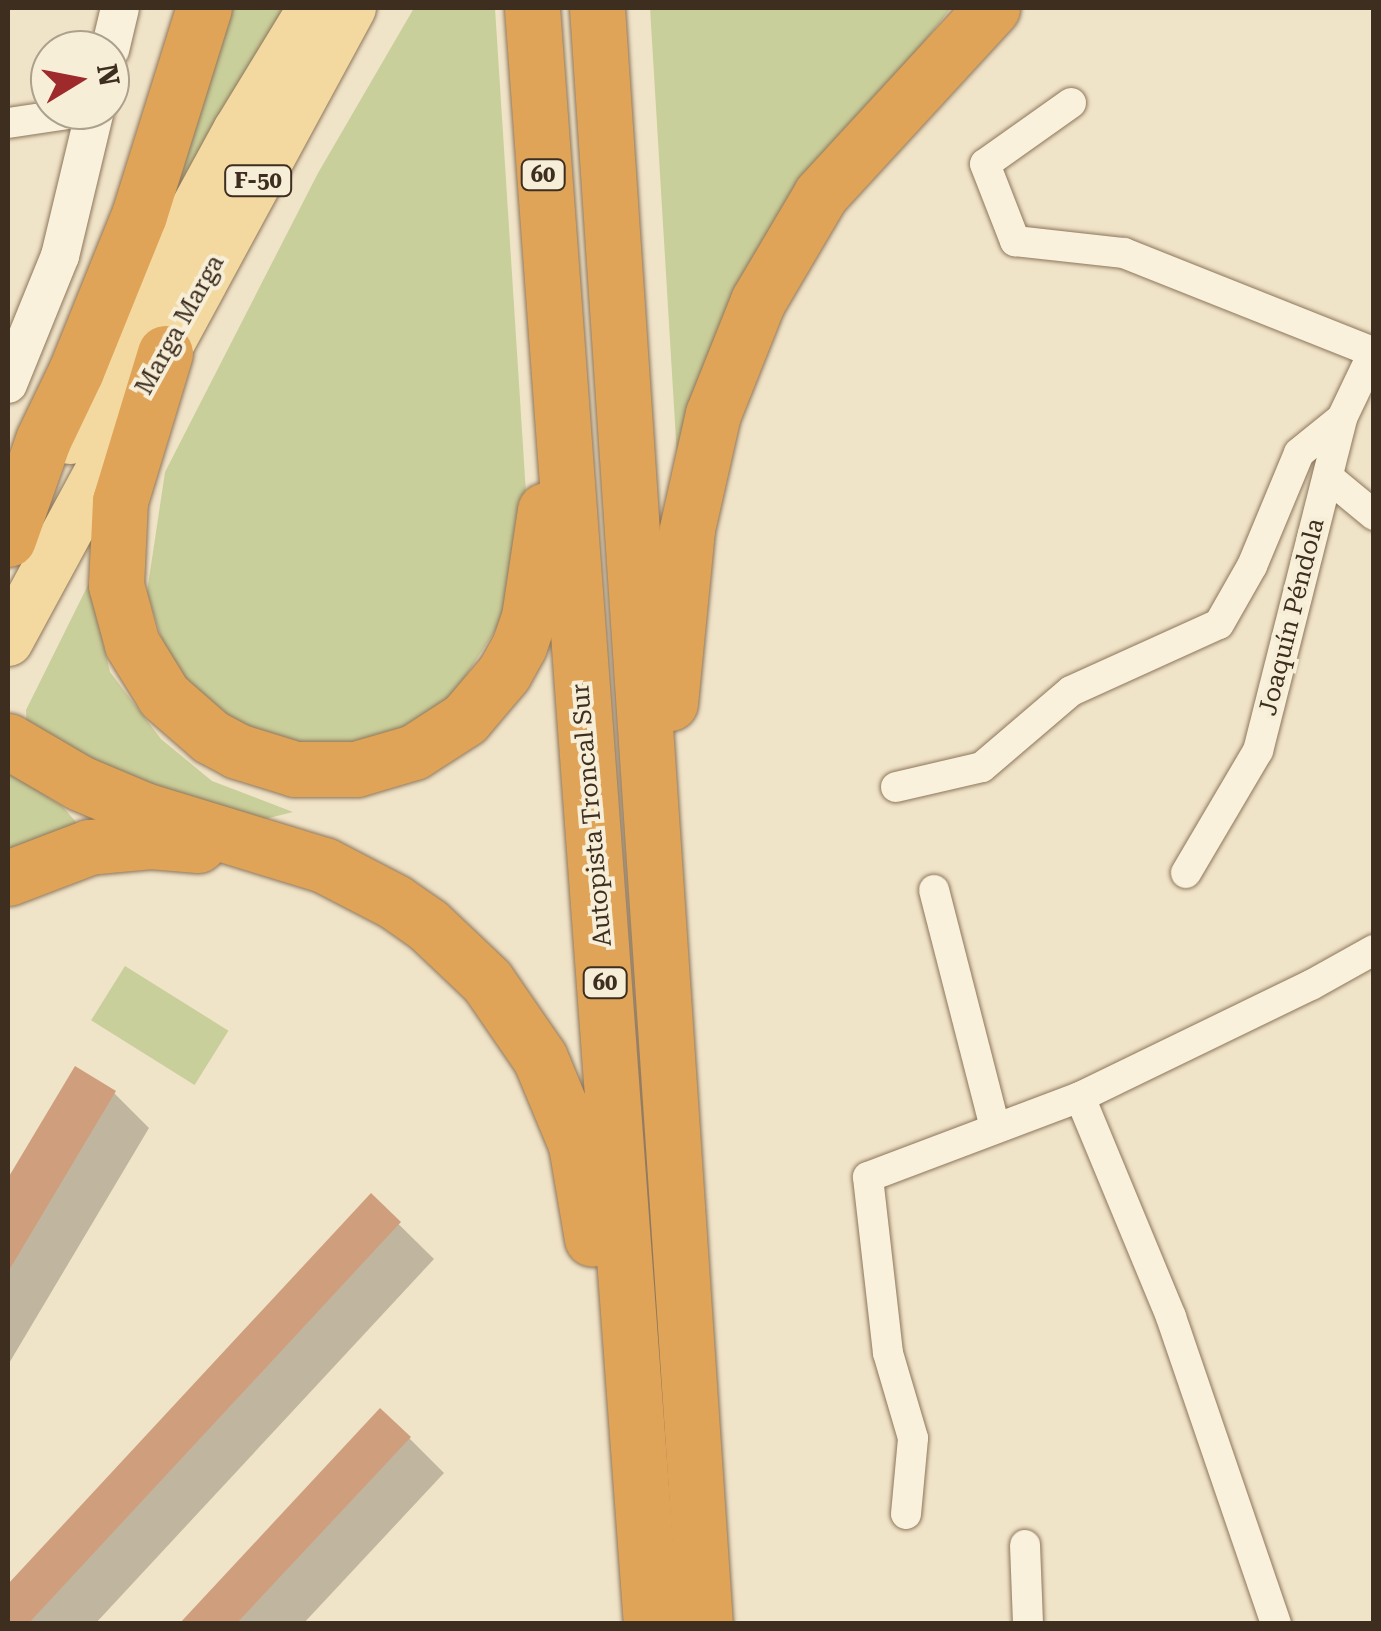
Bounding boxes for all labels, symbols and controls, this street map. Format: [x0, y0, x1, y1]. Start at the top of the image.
north arrow [30, 30, 130, 130]
text: N [90, 62, 126, 89]
road number: 60 [520, 158, 566, 192]
road number: F-50 [223, 164, 293, 198]
street label: Marga Marga [129, 250, 231, 400]
street label: Joaquín Péndola [1253, 515, 1331, 719]
street label: Autopista Troncal Sur [566, 682, 618, 948]
road number: 60 [582, 966, 628, 1000]

